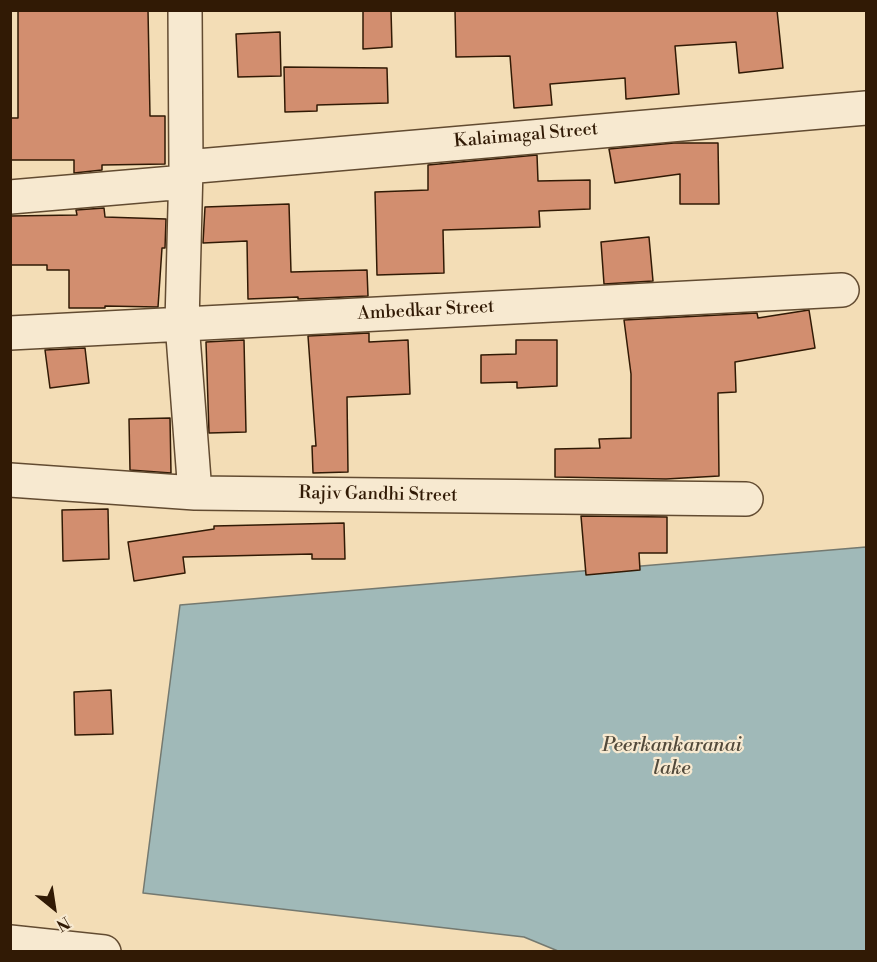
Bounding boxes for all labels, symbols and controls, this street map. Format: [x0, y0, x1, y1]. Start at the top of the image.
street label: Kalaimagal Street [453, 119, 599, 153]
street label: Ambedkar Street [357, 297, 495, 325]
street label: Rajiv Gandhi Street [298, 483, 458, 507]
water label: Peerkankaranai lake [602, 734, 742, 781]
north arrow [24, 878, 84, 938]
text: N [53, 912, 73, 935]

